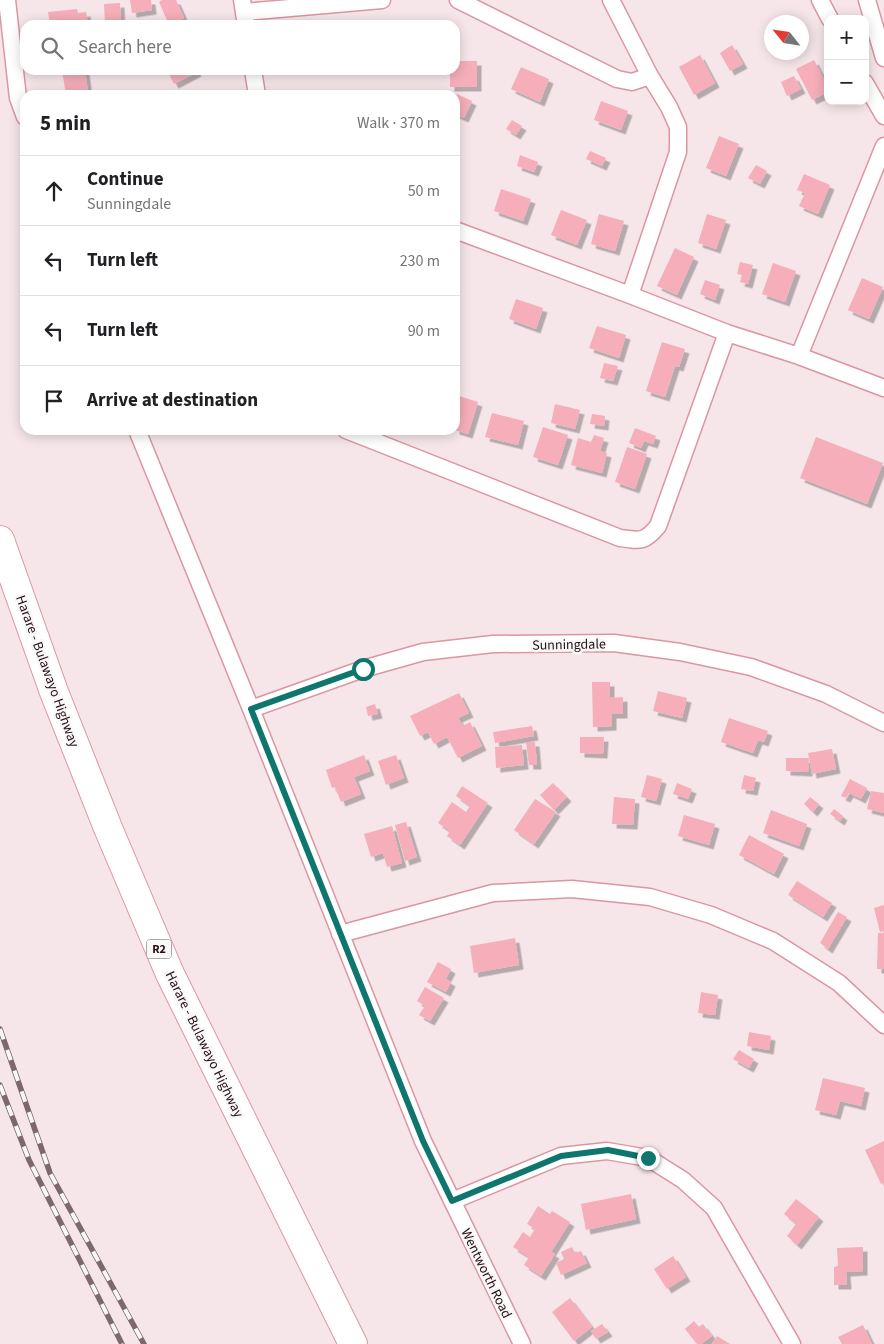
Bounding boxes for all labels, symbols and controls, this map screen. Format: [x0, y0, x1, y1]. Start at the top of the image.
north arrow [764, 15, 809, 60]
map controls [824, 15, 869, 105]
button: + [824, 15, 869, 60]
search box [20, 20, 460, 75]
icon: search [38, 34, 66, 62]
text: Search here [78, 34, 172, 61]
button: − [824, 60, 869, 105]
text: 5 min [40, 108, 91, 138]
text: Walk · 370 m [357, 112, 440, 134]
text: Continue [87, 166, 164, 193]
icon: ahead [40, 177, 68, 205]
text: 50 m [408, 180, 440, 202]
text: Sunningdale [87, 193, 171, 215]
icon: left [40, 247, 68, 275]
text: Turn left [87, 247, 158, 274]
text: 230 m [400, 250, 440, 272]
icon: left [40, 317, 68, 345]
text: Turn left [87, 317, 158, 344]
text: 90 m [408, 320, 440, 342]
icon: arrive [40, 387, 68, 415]
text: Arrive at destination [87, 387, 258, 414]
street label: Harare - Bulawayo Highway [10, 593, 84, 751]
street label: Sunningdale [532, 634, 606, 656]
route start [352, 658, 375, 681]
road number: R2 [146, 940, 172, 959]
street label: Harare - Bulawayo Highway [160, 968, 248, 1121]
route end [637, 1147, 660, 1170]
street label: Wentworth Road [456, 1225, 517, 1322]

